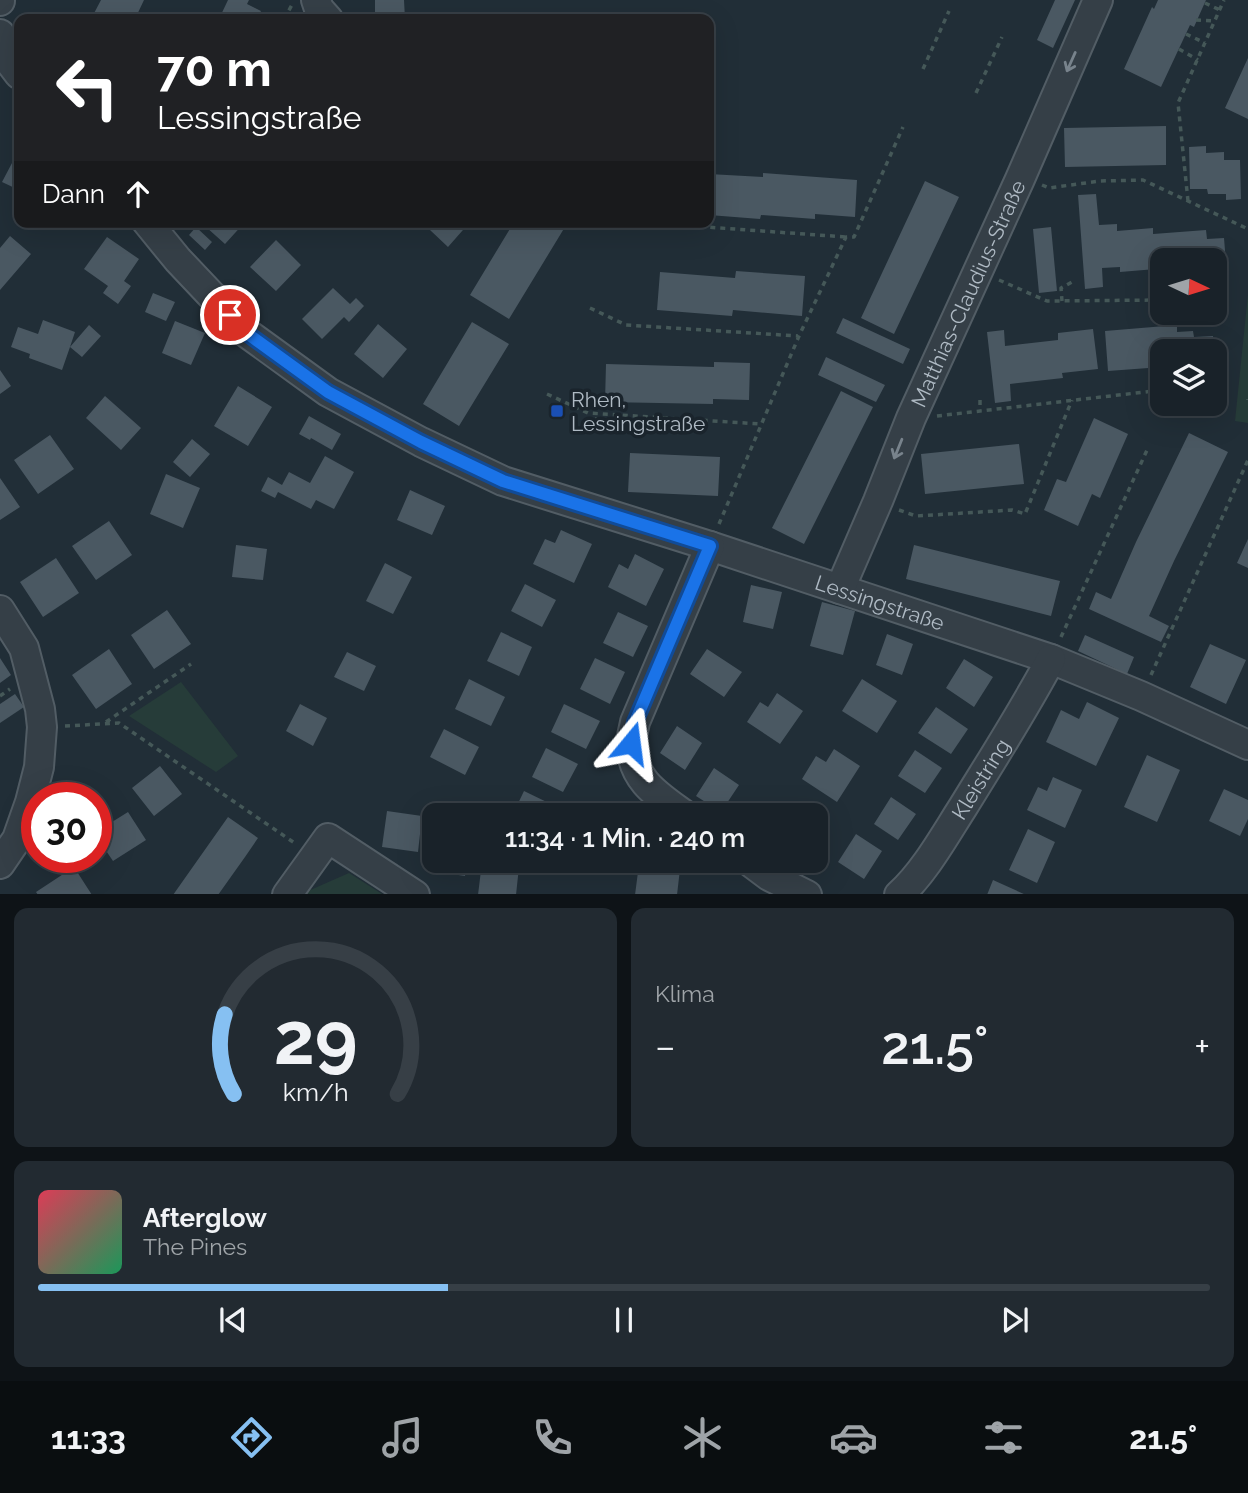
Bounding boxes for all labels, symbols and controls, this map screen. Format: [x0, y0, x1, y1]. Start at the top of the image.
text: 70 m [157, 40, 272, 97]
icon: left [42, 42, 133, 133]
one-way arrow [1063, 51, 1076, 73]
text: Lessingstraße [157, 99, 362, 136]
icon: ahead [119, 175, 157, 213]
street label: Matthias-Claudius-Straße [905, 176, 1030, 411]
text: Dann [42, 179, 105, 209]
north arrow [1150, 248, 1227, 326]
map controls [1150, 248, 1227, 416]
pin [200, 285, 260, 345]
icon: arrive [211, 296, 249, 334]
button: layers [1150, 339, 1227, 416]
place label: Rhen, Lessingstraße [571, 387, 705, 436]
marker: Rhen, Lessingstraße [549, 403, 565, 419]
one-way arrow [891, 438, 904, 460]
street label: Lessingstraße [812, 569, 948, 635]
position arrow [594, 706, 668, 780]
street label: Kleistring [946, 734, 1015, 824]
speed limit sign: 30 [21, 782, 112, 873]
text: 11:34 · 1 Min. · 240 m [505, 823, 745, 853]
text: Klima [655, 980, 715, 1007]
text: 29 [274, 996, 357, 1081]
text: 21.5° [881, 1015, 988, 1076]
text: − [655, 1024, 675, 1069]
text: + [1194, 1024, 1210, 1069]
text: km/h [283, 1076, 348, 1106]
text: Afterglow [143, 1203, 267, 1233]
text: The Pines [143, 1233, 247, 1260]
icon: previous [214, 1301, 252, 1339]
icon: pause [605, 1301, 643, 1339]
icon: next [996, 1301, 1034, 1339]
icon: directions [227, 1413, 276, 1462]
icon: music [378, 1413, 427, 1462]
icon: phone [528, 1413, 577, 1462]
icon: climate [678, 1413, 727, 1462]
icon: car [829, 1413, 878, 1462]
icon: filters [979, 1413, 1028, 1462]
text: 11:33 [51, 1419, 126, 1456]
text: 21.5° [1129, 1419, 1197, 1456]

